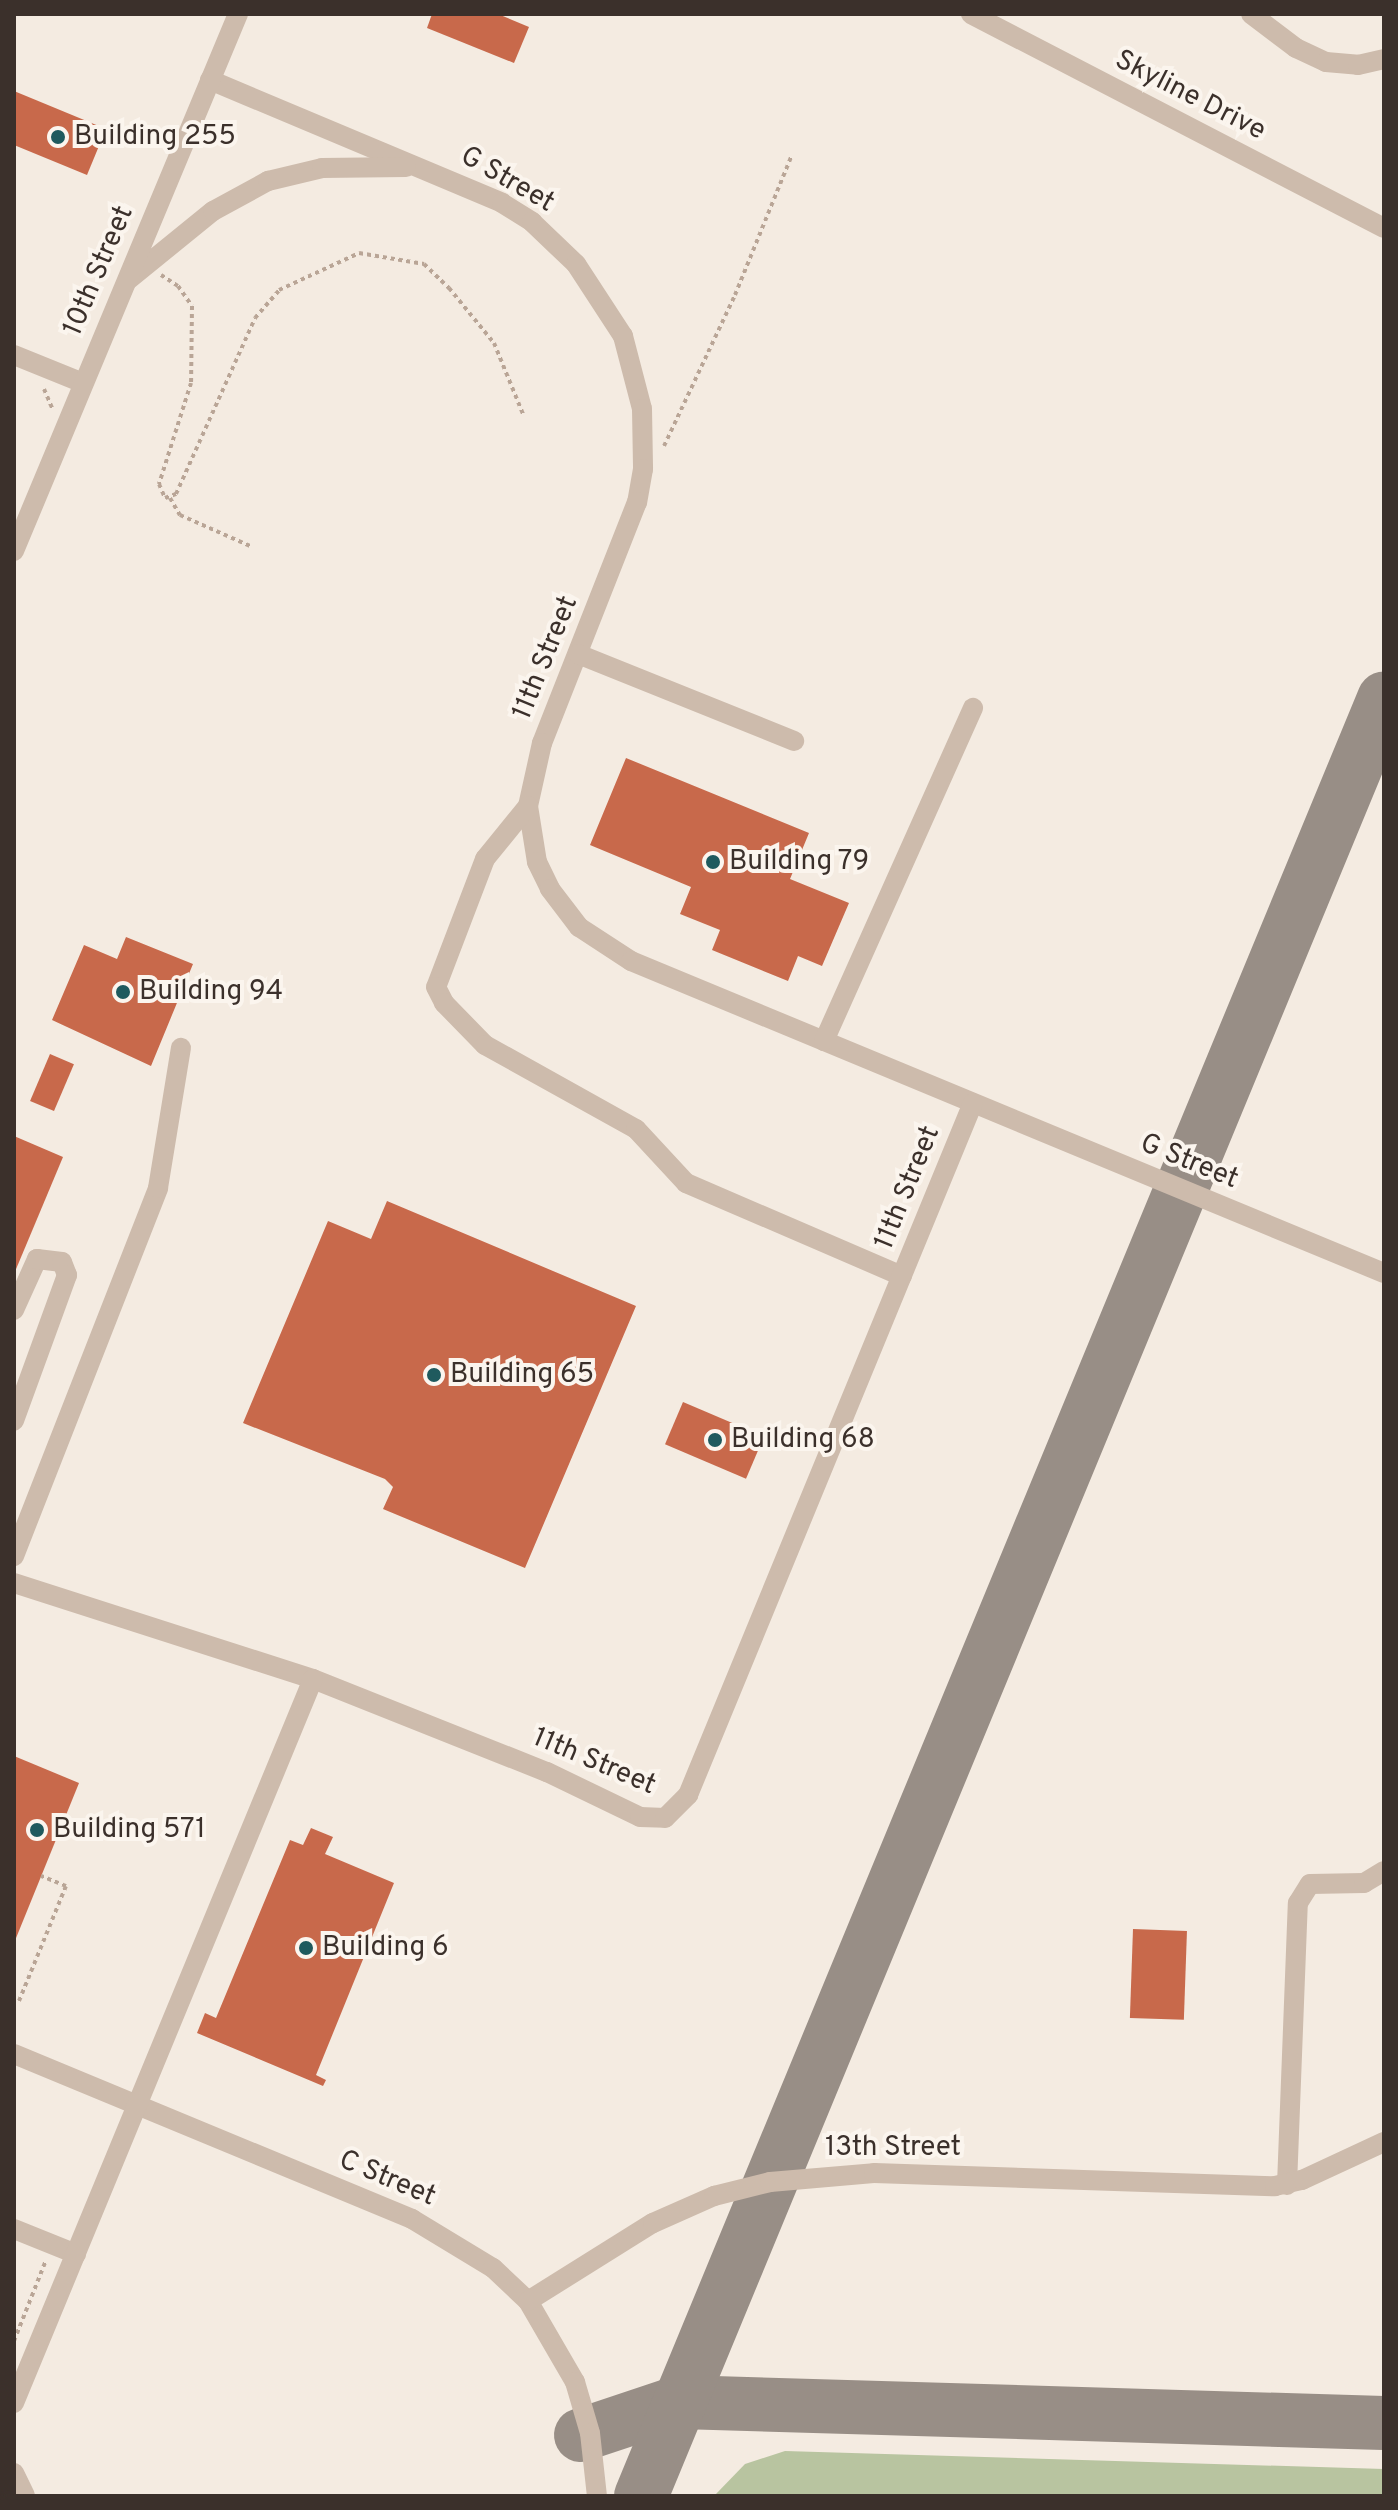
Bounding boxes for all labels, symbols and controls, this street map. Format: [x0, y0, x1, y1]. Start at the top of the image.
street label: Skyline Drive [1109, 44, 1271, 148]
place label: Building 255 [74, 120, 236, 154]
marker: Building 255 [49, 128, 67, 146]
street label: G Street [454, 140, 560, 220]
street label: 10th Street [57, 201, 141, 341]
street label: 11th Street [506, 591, 586, 725]
place label: Building 79 [729, 845, 870, 879]
marker: Building 79 [704, 853, 722, 871]
place label: Building 94 [139, 975, 283, 1009]
marker: Building 94 [114, 983, 132, 1001]
street label: 11th Street [868, 1121, 948, 1255]
street label: G Street [1135, 1127, 1243, 1197]
place label: Building 65 [450, 1358, 594, 1392]
marker: Building 65 [425, 1366, 443, 1384]
place label: Building 68 [731, 1423, 875, 1457]
marker: Building 68 [706, 1431, 724, 1449]
street label: 11th Street [527, 1721, 661, 1803]
place label: Building 571 [53, 1813, 206, 1847]
marker: Building 571 [28, 1821, 46, 1839]
place label: Building 6 [322, 1931, 449, 1965]
marker: Building 6 [297, 1939, 315, 1957]
street label: 13th Street [825, 2131, 961, 2165]
street label: C Street [334, 2144, 440, 2214]

